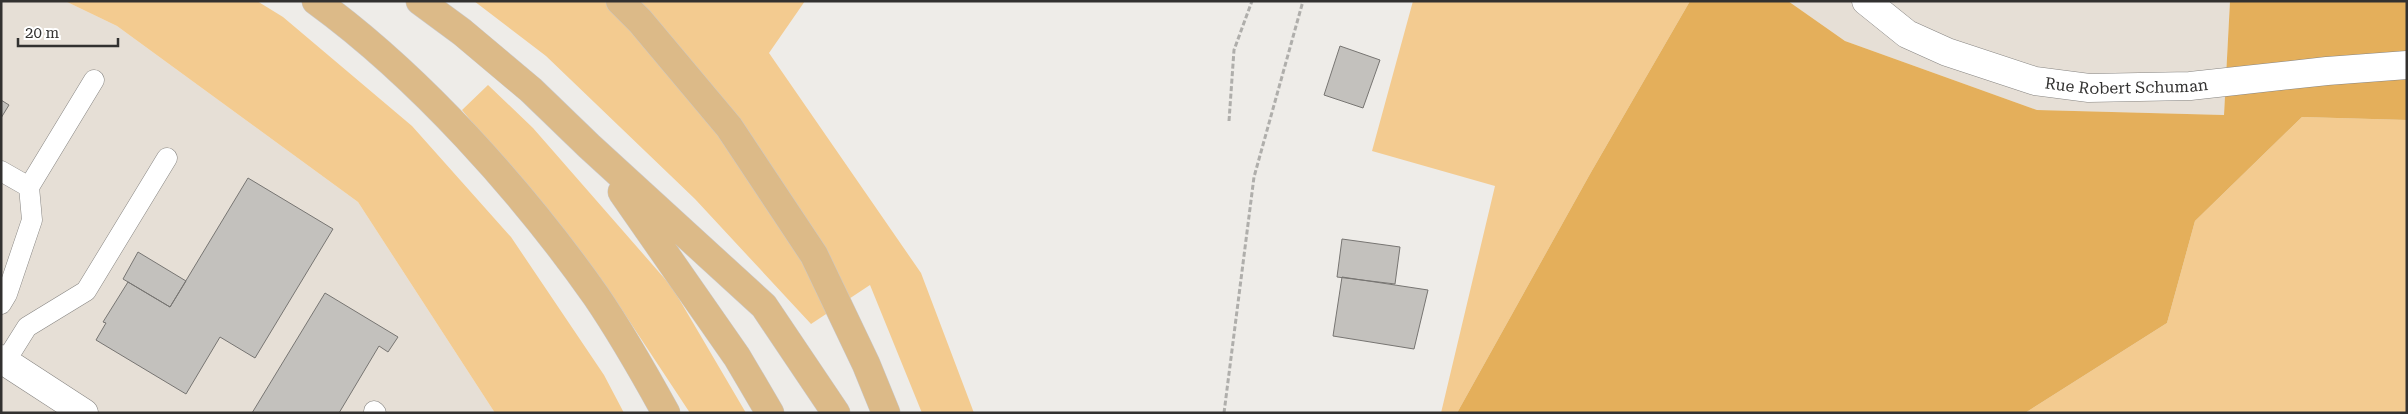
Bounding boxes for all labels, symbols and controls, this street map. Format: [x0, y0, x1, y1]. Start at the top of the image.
scale bar [18, 15, 118, 47]
text: 20 m [25, 24, 60, 42]
street label: Rue Robert Schuman [2044, 73, 2209, 97]

